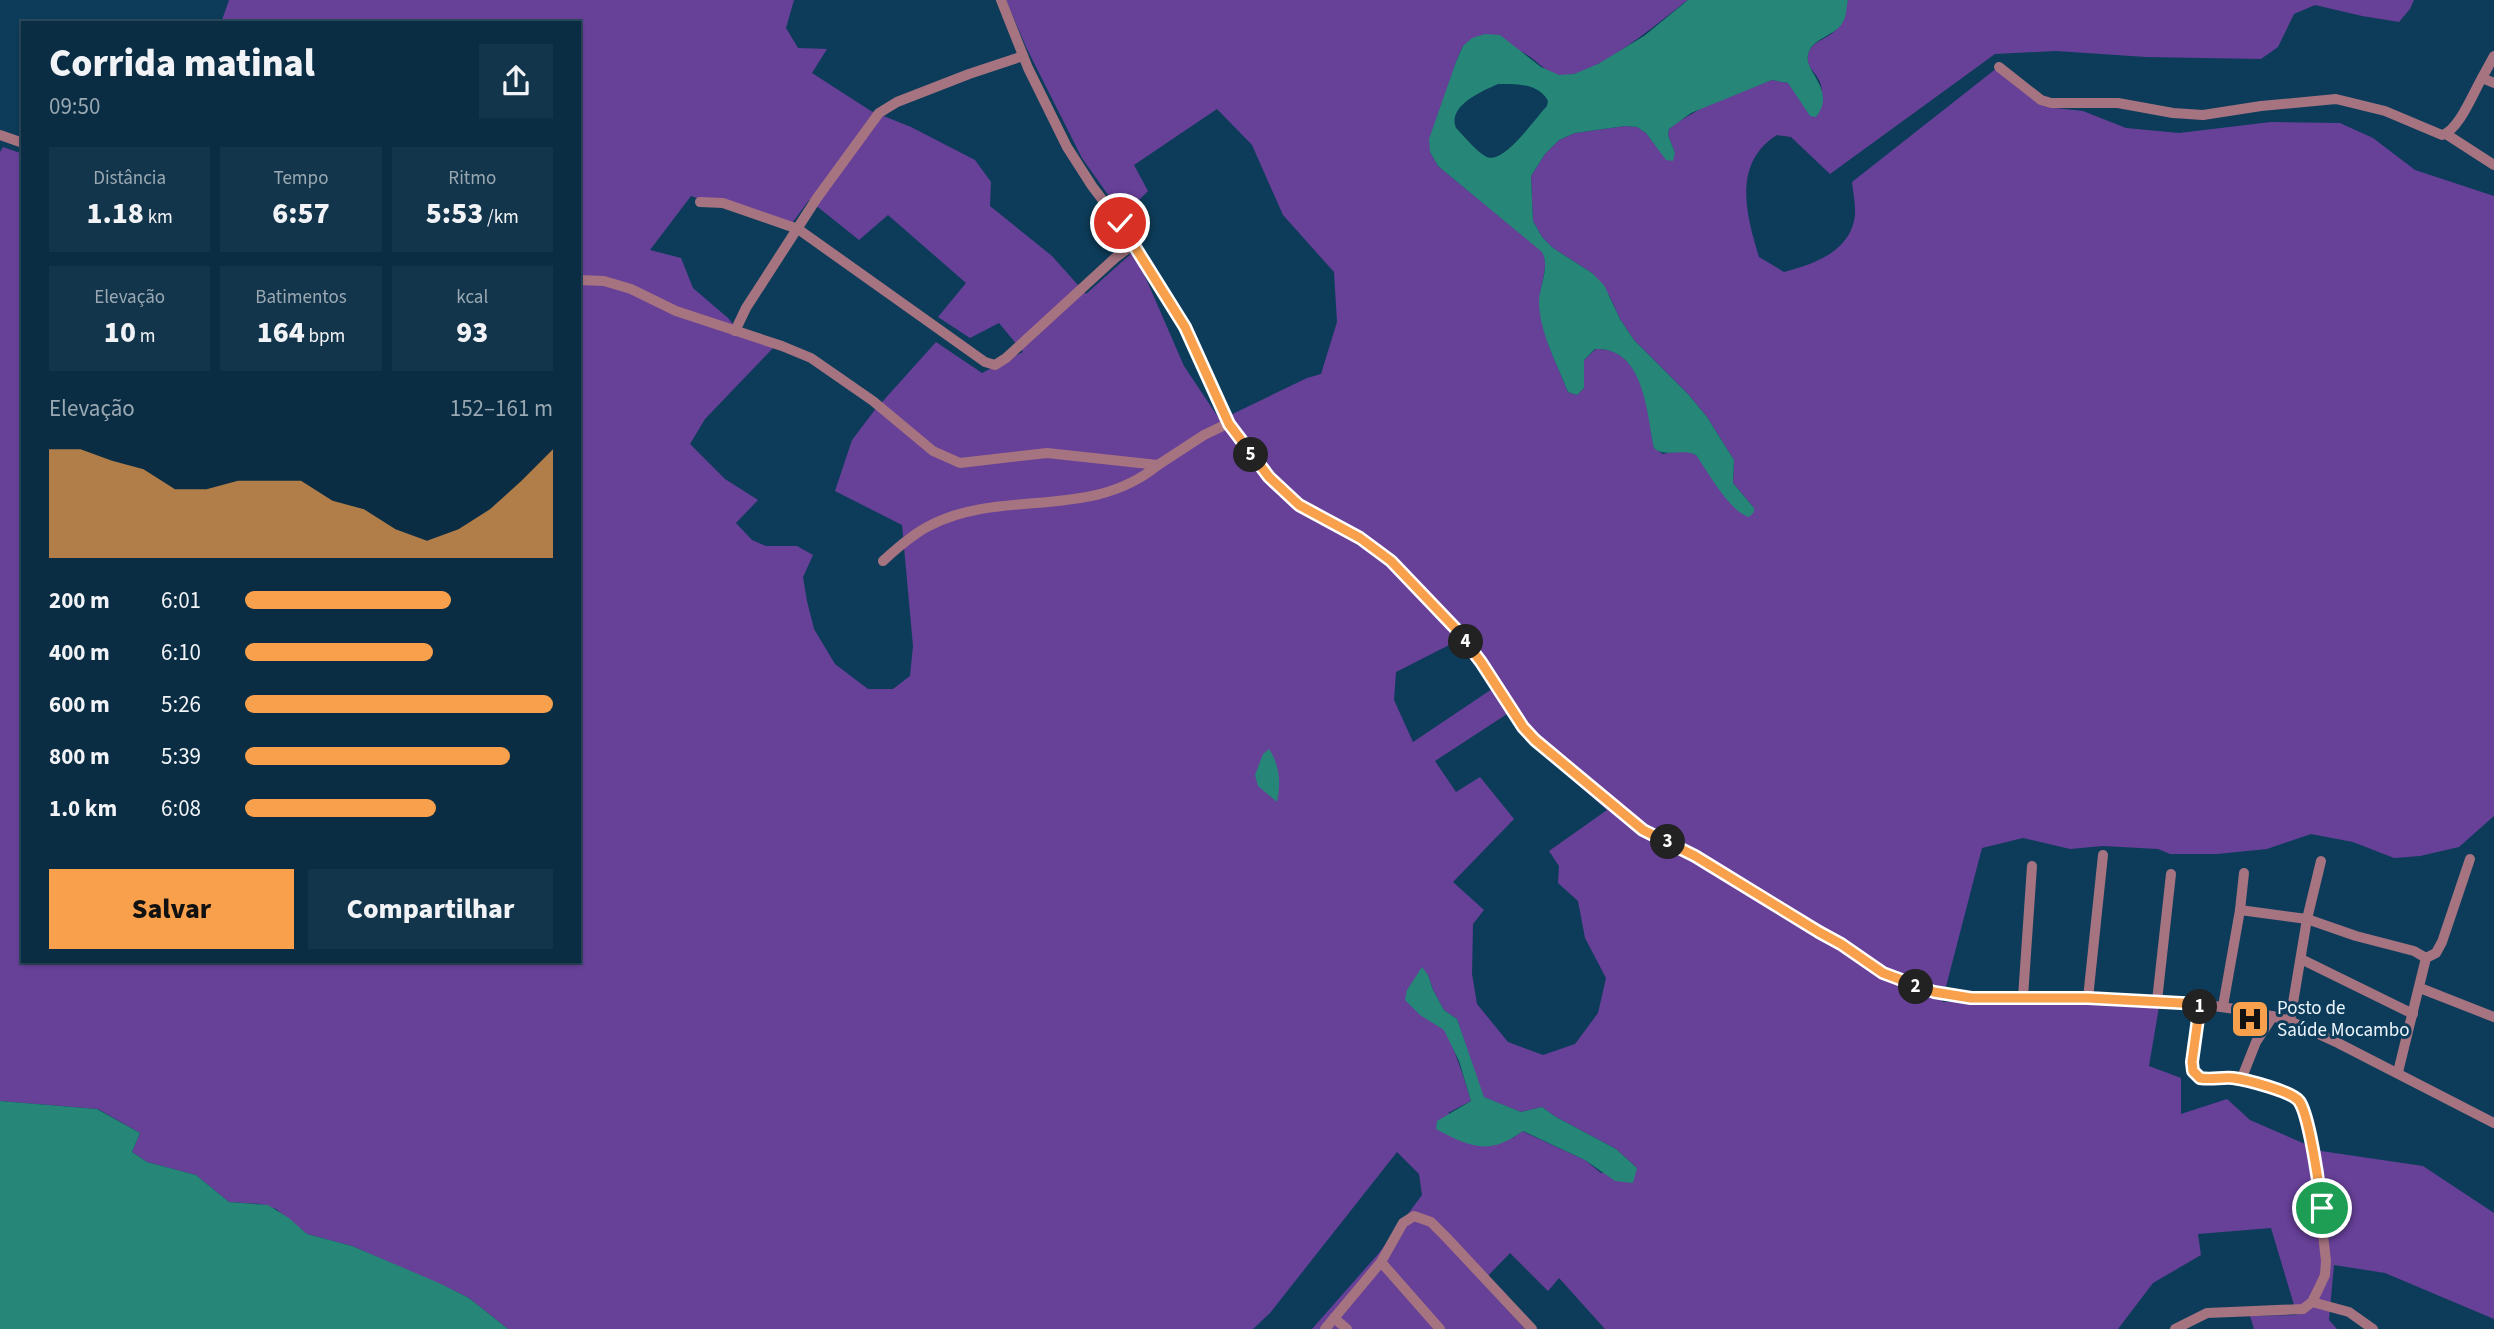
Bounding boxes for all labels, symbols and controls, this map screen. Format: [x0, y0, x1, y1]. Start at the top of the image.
text: Corrida matinal [49, 37, 315, 91]
button: share [479, 44, 553, 118]
text: 09:50 [49, 90, 100, 123]
text: Distância [93, 165, 166, 192]
text: Tempo [274, 165, 328, 192]
text: Ritmo [448, 165, 496, 192]
text: 1.18 [86, 192, 144, 235]
text: 6:57 [272, 192, 330, 235]
text: 5:53 [426, 192, 483, 235]
pin [1090, 193, 1150, 253]
text: km [144, 204, 173, 231]
text: /km [483, 204, 519, 231]
icon: check [1101, 204, 1139, 242]
text: Elevação [94, 284, 165, 311]
text: Batimentos [255, 284, 347, 311]
text: kcal [456, 284, 488, 311]
text: 10 [104, 311, 136, 354]
text: 164 [257, 311, 305, 354]
text: 93 [456, 311, 488, 354]
text: m [136, 323, 155, 350]
text: bpm [305, 323, 345, 350]
text: Elevação [49, 392, 135, 425]
text: 152–161 m [450, 392, 553, 425]
pin: 5 [1234, 438, 1268, 472]
text: 5 [1245, 441, 1256, 468]
text: 200 m [49, 584, 110, 617]
text: 6:01 [161, 584, 201, 617]
pin: 4 [1448, 624, 1484, 660]
text: 4 [1460, 628, 1471, 655]
text: 400 m [49, 636, 110, 669]
text: 6:10 [161, 636, 201, 669]
text: 600 m [49, 688, 110, 721]
text: 5:26 [161, 688, 201, 721]
text: 800 m [49, 740, 110, 773]
text: 5:39 [161, 740, 201, 773]
text: 1.0 km [49, 792, 117, 825]
text: 6:08 [161, 792, 201, 825]
pin: 3 [1650, 824, 1686, 860]
text: 3 [1662, 828, 1673, 855]
button: Salvar [49, 869, 294, 949]
button: Compartilhar [308, 869, 553, 949]
pin: 2 [1898, 970, 1934, 1004]
text: 2 [1910, 973, 1921, 1000]
pin: 1 [2182, 990, 2218, 1024]
text: 1 [2194, 993, 2205, 1020]
place label: Posto de Saúde Mocambo [2277, 995, 2410, 1044]
hospital icon: Posto de Saúde Mocambo [2229, 998, 2271, 1040]
pin [2292, 1178, 2352, 1238]
icon: arrive [2303, 1189, 2341, 1227]

